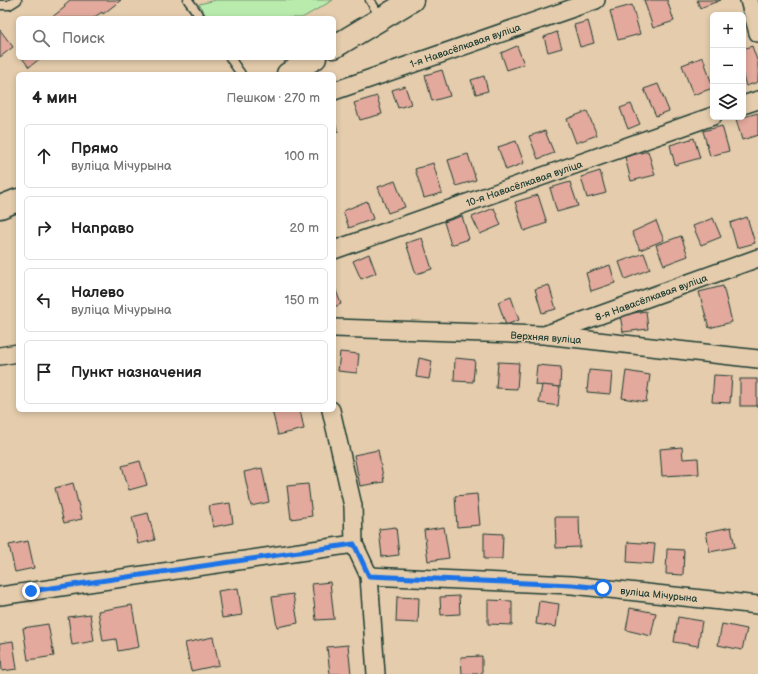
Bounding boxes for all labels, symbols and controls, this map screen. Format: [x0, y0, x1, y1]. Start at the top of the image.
map controls [710, 12, 746, 120]
button: + [710, 12, 746, 48]
search box [16, 16, 336, 60]
street label: 1-я Навасёлкавая вуліца [408, 21, 522, 71]
icon: search [30, 27, 52, 49]
text: Поиск [62, 29, 105, 48]
button: − [710, 48, 746, 84]
button: layers [710, 84, 746, 120]
text: 4 мин [32, 88, 77, 108]
text: Пешком · 270 m [227, 90, 320, 106]
text: Прямо [71, 139, 118, 158]
icon: ahead [33, 145, 55, 167]
text: 100 m [284, 148, 319, 164]
text: вуліца Мічурына [71, 158, 172, 174]
street label: 10-я Навасёлкавая вуліца [464, 158, 584, 210]
icon: right [33, 217, 55, 239]
text: Направо [71, 219, 134, 238]
text: 20 m [289, 220, 319, 236]
street label: 8-я Навасёлкавая вуліца [594, 272, 709, 324]
text: Налево [71, 283, 124, 302]
icon: left [33, 289, 55, 311]
text: 150 m [285, 292, 319, 308]
text: вуліца Мічурына [71, 302, 172, 318]
street label: Верхняя вуліца [510, 330, 582, 346]
icon: arrive [33, 361, 55, 383]
text: Пункт назначения [71, 363, 202, 382]
route start [594, 579, 612, 597]
route end [22, 582, 40, 600]
street label: вуліца Мічурына [620, 585, 698, 605]

